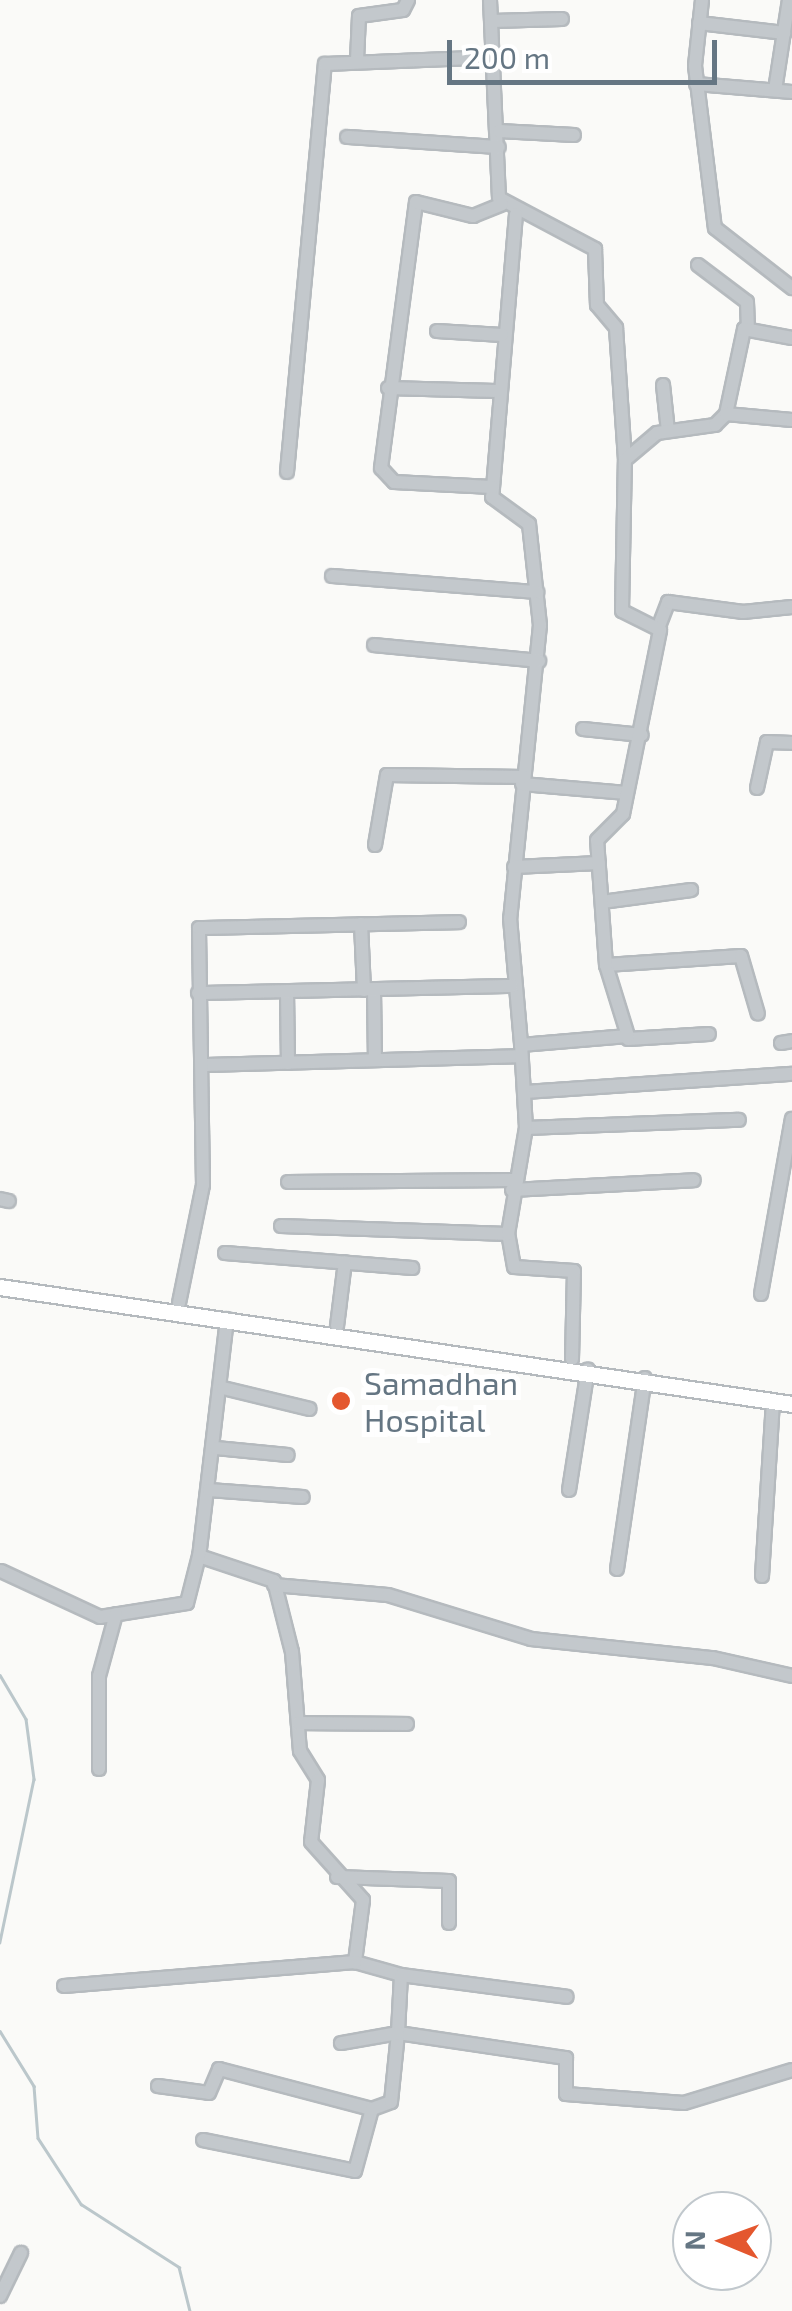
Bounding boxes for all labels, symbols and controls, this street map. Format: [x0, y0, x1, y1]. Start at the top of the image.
scale bar [452, 20, 722, 82]
text: 200 m [464, 39, 550, 75]
place label: Samadhan Hospital [364, 1364, 518, 1439]
marker: Samadhan Hospital [328, 1388, 354, 1414]
north arrow [672, 2191, 772, 2291]
text: N [677, 2230, 711, 2251]

